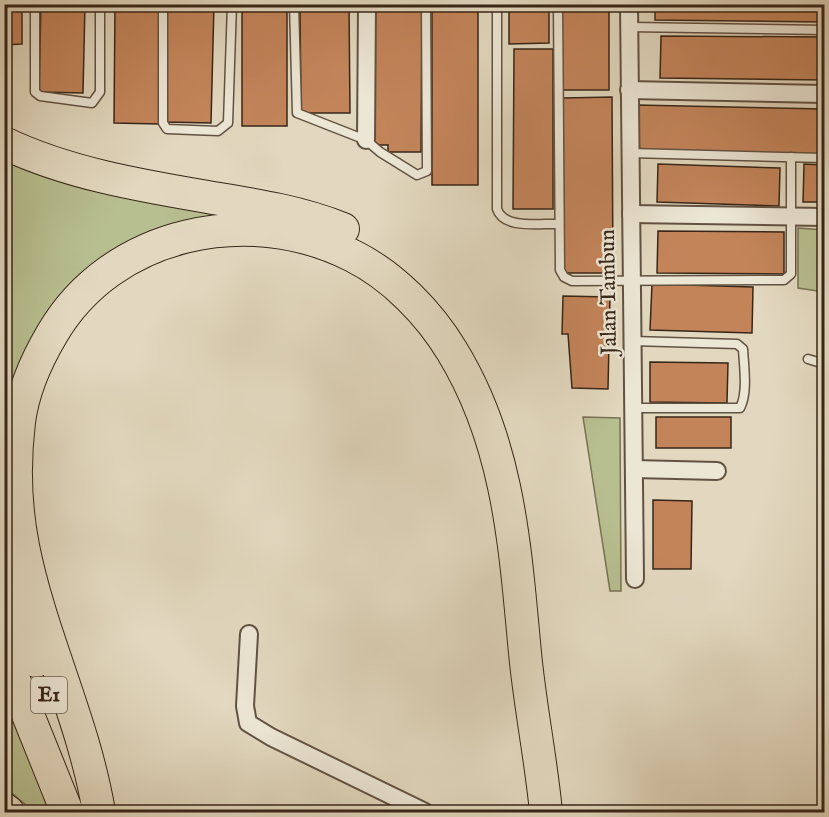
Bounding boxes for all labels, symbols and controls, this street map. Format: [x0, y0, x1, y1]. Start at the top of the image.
street label: Jalan Tambun [594, 229, 624, 358]
road number: E1 [31, 677, 67, 713]

